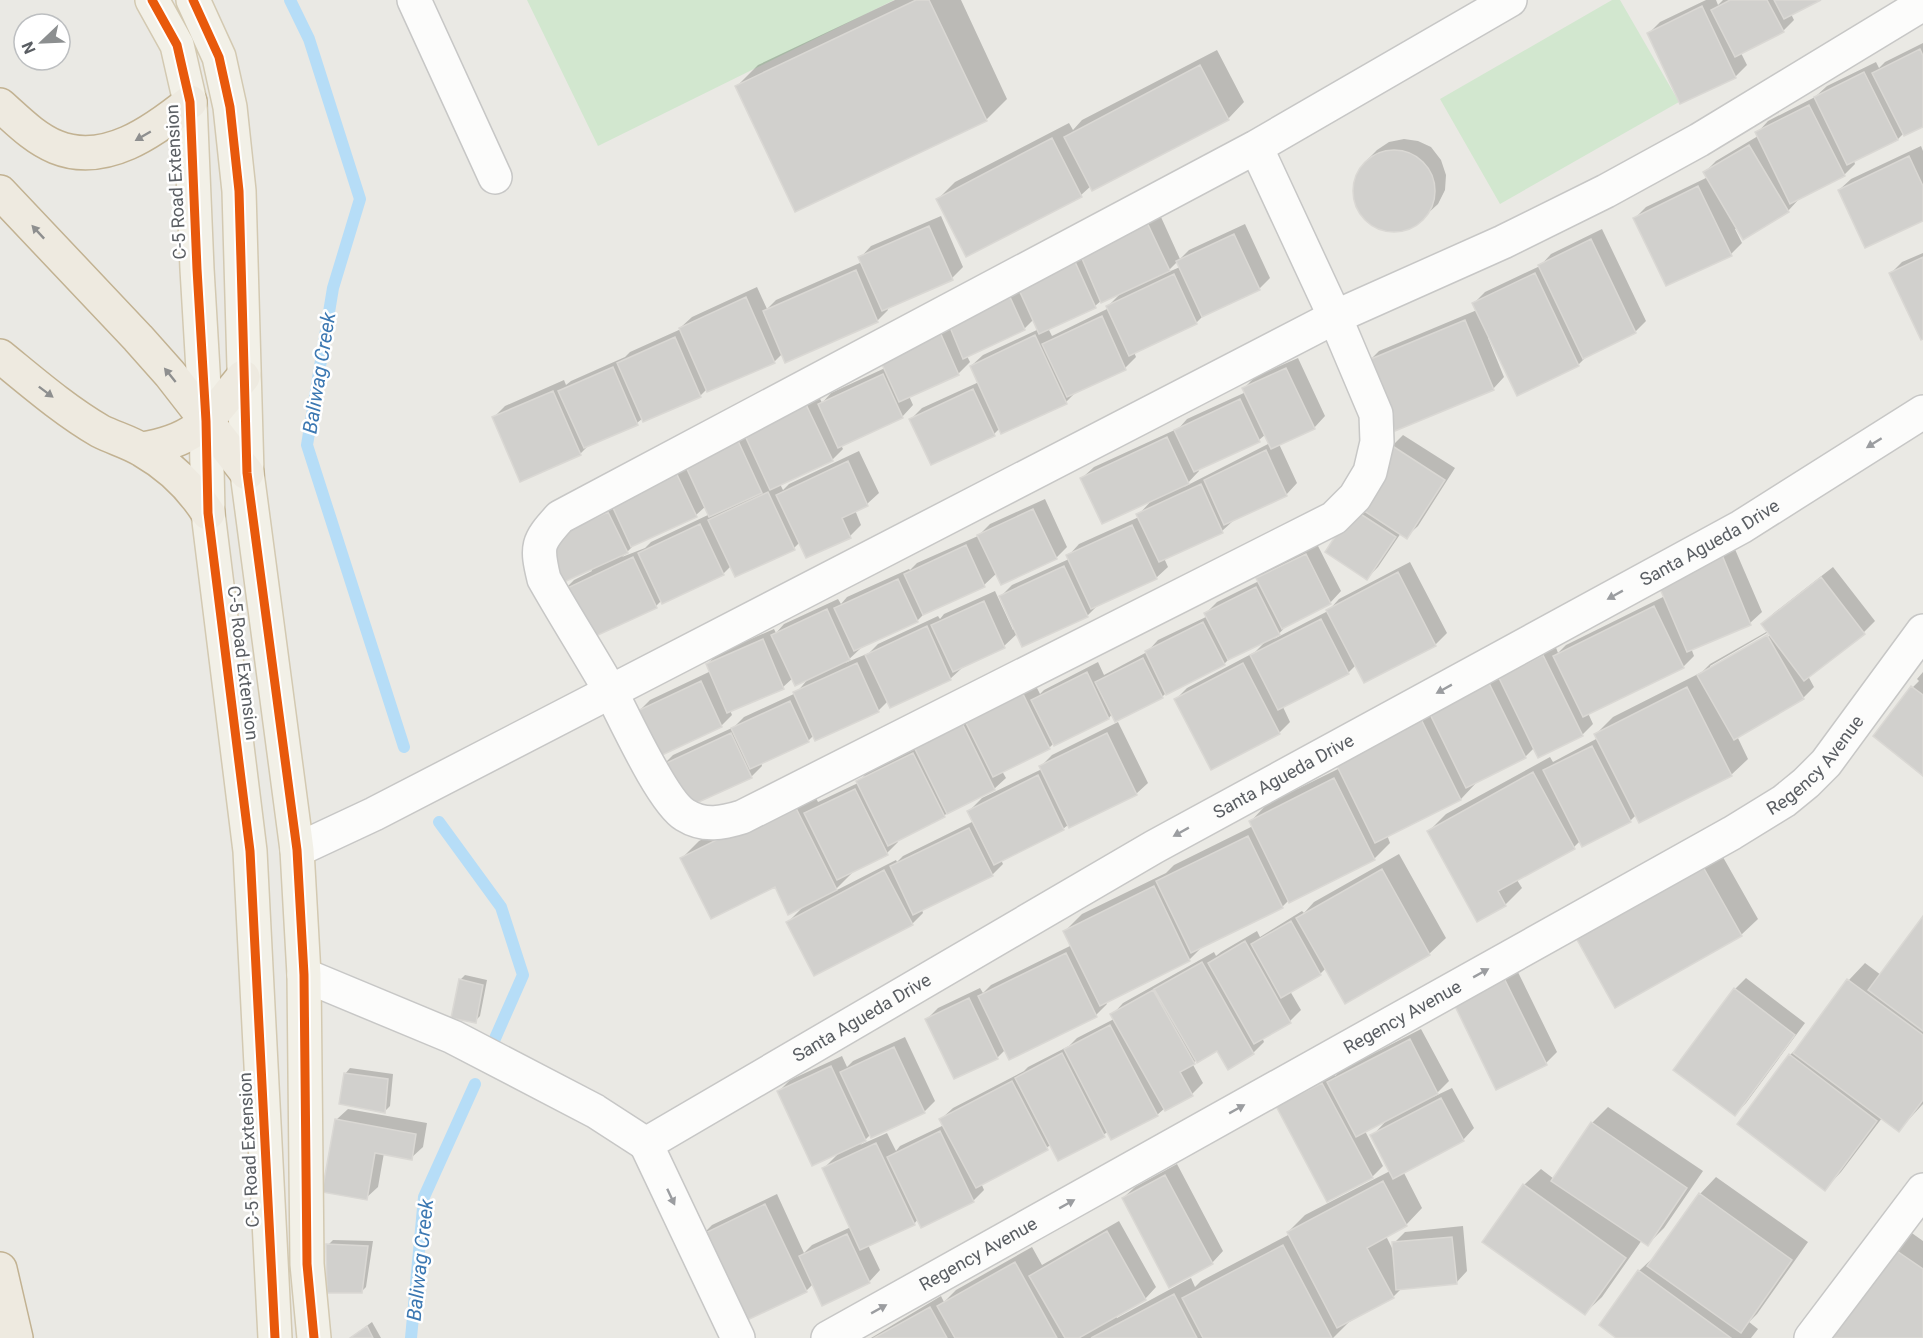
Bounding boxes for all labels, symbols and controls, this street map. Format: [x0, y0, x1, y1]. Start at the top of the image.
north arrow [12, 12, 72, 72]
text: N [18, 39, 40, 57]
street label: C-5 Road Extension [161, 104, 190, 260]
one-way arrow [134, 131, 151, 141]
one-way arrow [32, 225, 45, 240]
water label: Baliwag Creek [298, 310, 341, 435]
one-way arrow [165, 368, 177, 383]
one-way arrow [38, 386, 54, 399]
one-way arrow [1866, 437, 1882, 449]
street label: Santa Agueda Drive [1636, 495, 1783, 590]
street label: C-5 Road Extension [224, 585, 263, 741]
one-way arrow [1606, 590, 1623, 600]
one-way arrow [1435, 684, 1452, 694]
street label: Regency Avenue [1763, 711, 1868, 819]
street label: Santa Agueda Drive [1209, 729, 1357, 823]
one-way arrow [1172, 827, 1189, 837]
one-way arrow [1473, 968, 1490, 978]
street label: Santa Agueda Drive [789, 969, 935, 1066]
street label: Regency Avenue [1340, 975, 1465, 1058]
street label: C-5 Road Extension [234, 1072, 263, 1228]
one-way arrow [1229, 1104, 1246, 1114]
one-way arrow [667, 1189, 676, 1206]
water label: Baliwag Creek [402, 1197, 438, 1322]
one-way arrow [1059, 1199, 1076, 1209]
street label: Regency Avenue [915, 1212, 1040, 1295]
one-way arrow [870, 1305, 887, 1315]

